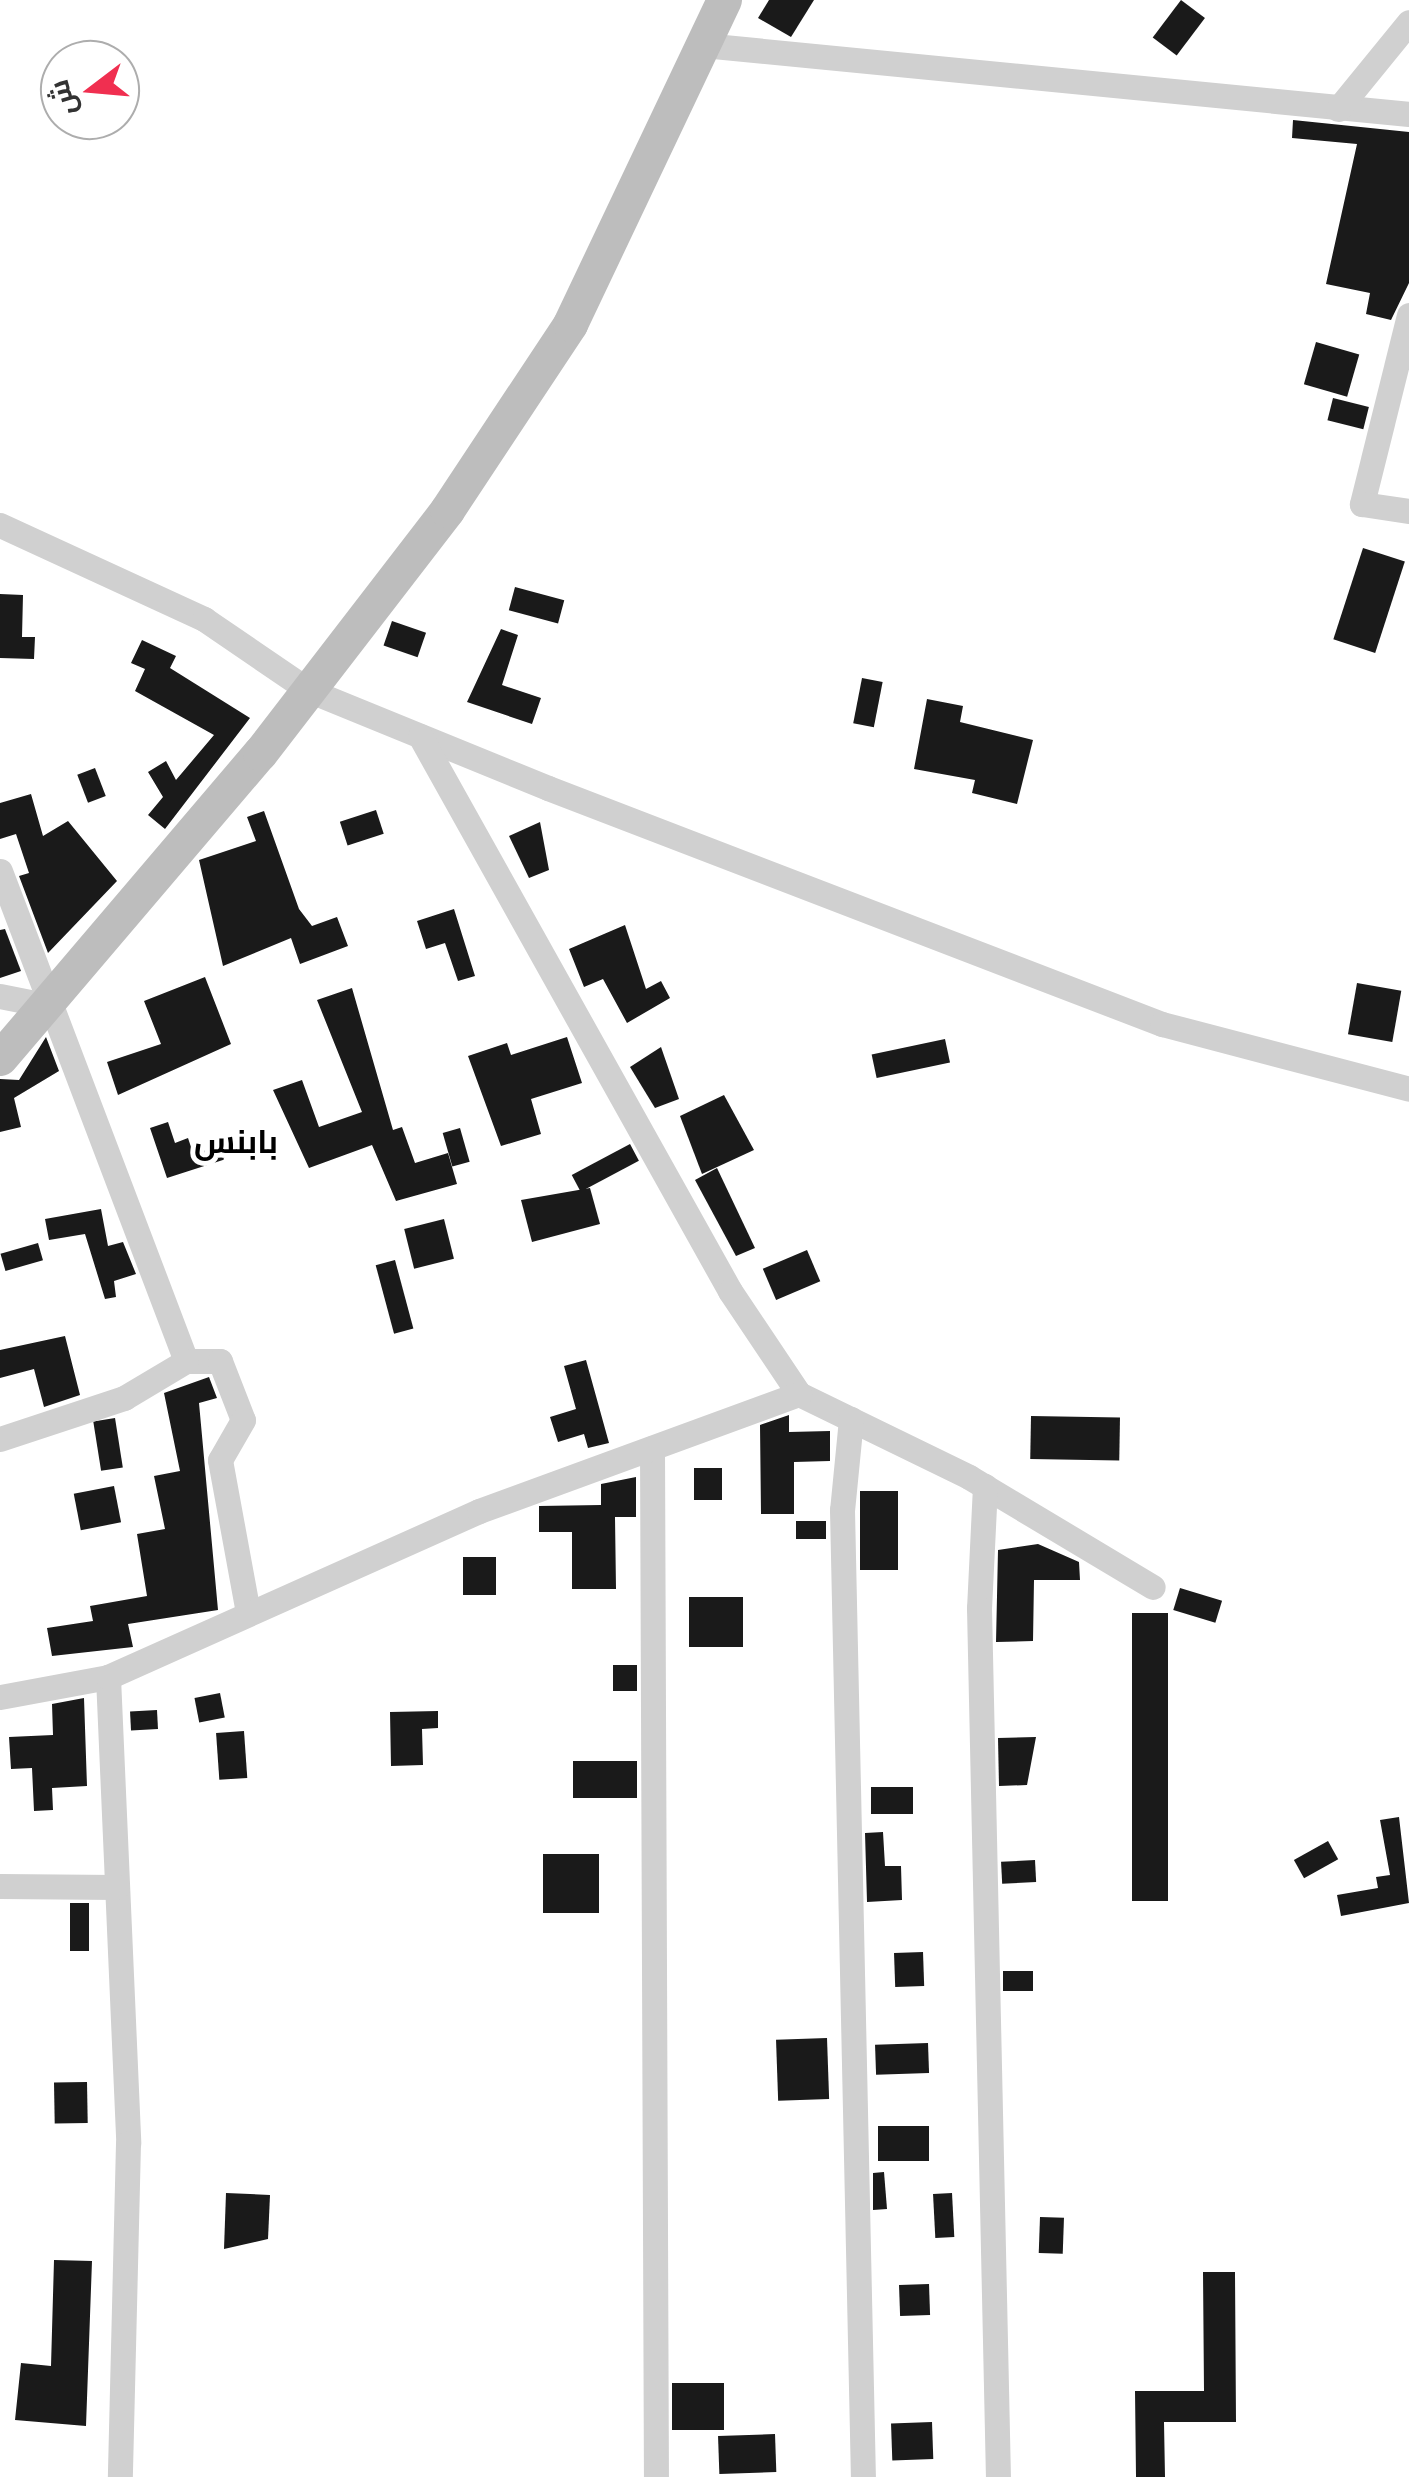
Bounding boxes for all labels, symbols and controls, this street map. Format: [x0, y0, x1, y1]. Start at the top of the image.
north arrow [40, 40, 140, 140]
text: ش [42, 76, 83, 120]
district label: بابنس [194, 1123, 278, 1161]

